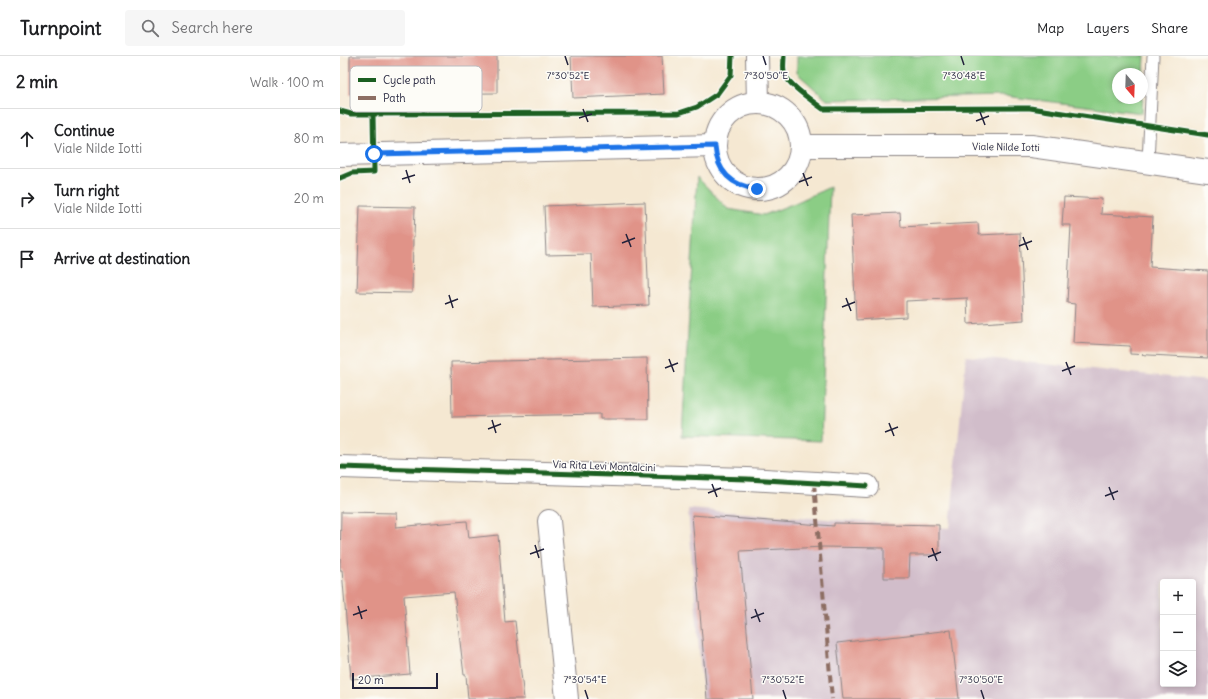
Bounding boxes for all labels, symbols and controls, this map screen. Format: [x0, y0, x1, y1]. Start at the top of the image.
search box [125, 10, 405, 46]
text: Turnpoint [20, 16, 101, 40]
icon: search [139, 17, 161, 39]
text: Search here [171, 18, 253, 37]
text: Map [1037, 19, 1064, 37]
text: Layers [1086, 19, 1129, 37]
text: Share [1151, 19, 1188, 37]
legend [350, 66, 482, 112]
north arrow [1112, 68, 1148, 104]
text: 7°30'52"E [547, 69, 590, 82]
text: 7°30'50"E [744, 69, 788, 82]
text: 7°30'48"E [943, 69, 986, 82]
text: 2 min [16, 71, 58, 93]
text: Cycle path [383, 73, 436, 87]
text: Walk · 100 m [250, 74, 324, 91]
text: Path [383, 91, 406, 105]
text: Continue [54, 121, 115, 140]
icon: ahead [16, 128, 38, 150]
text: 80 m [293, 130, 324, 147]
text: Viale Nilde Iotti [54, 140, 142, 157]
street label: Viale Nilde Iotti [972, 140, 1040, 154]
route start [365, 145, 383, 163]
route end [748, 180, 766, 198]
text: Turn right [54, 181, 119, 200]
icon: right [16, 188, 38, 210]
text: 20 m [294, 190, 324, 207]
text: Viale Nilde Iotti [54, 200, 142, 217]
icon: arrive [16, 248, 38, 270]
text: Arrive at destination [54, 249, 190, 268]
street label: Via Rita Levi Montalcini [552, 458, 656, 474]
map controls [1160, 579, 1196, 687]
button: + [1160, 579, 1196, 615]
button: − [1160, 615, 1196, 651]
button: layers [1160, 651, 1196, 687]
scale bar [352, 671, 438, 690]
text: 20 m [358, 673, 384, 687]
text: 7°30'54"E [563, 673, 607, 686]
text: 7°30'52"E [762, 673, 805, 686]
text: 7°30'50"E [959, 673, 1003, 686]

